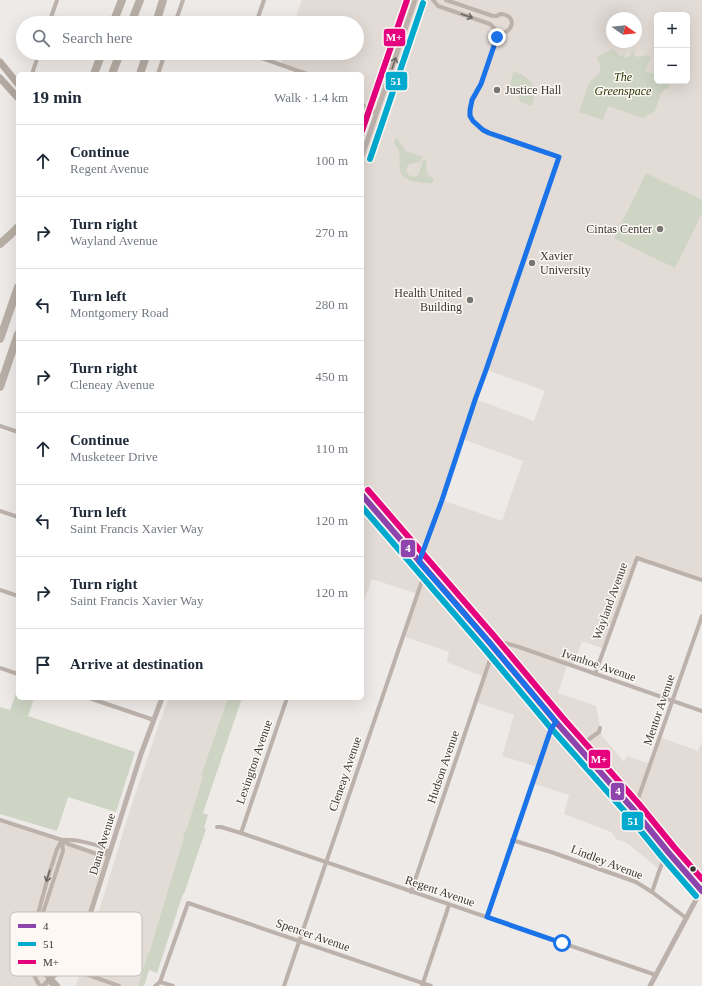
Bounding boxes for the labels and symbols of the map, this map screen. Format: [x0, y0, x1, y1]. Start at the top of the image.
one-way arrow [461, 12, 473, 20]
north arrow [606, 12, 642, 48]
line badge: M+ [383, 28, 406, 47]
route end [488, 28, 506, 46]
text: M+ [386, 31, 402, 43]
one-way arrow [390, 57, 398, 69]
park label: The Greenspace [595, 70, 652, 98]
line badge: 51 [385, 71, 408, 91]
text: 51 [391, 75, 402, 87]
place label: Justice Hall [505, 83, 562, 97]
marker: Justice Hall [492, 85, 502, 95]
place label: Cintas Center [586, 222, 652, 236]
marker: Cintas Center [655, 224, 665, 234]
place label: Xavier University [540, 249, 591, 277]
marker: Xavier University [527, 258, 537, 268]
place label: Health United Building [394, 286, 462, 314]
marker: Health United Building [465, 295, 475, 305]
line badge: 4 [400, 539, 416, 558]
text: 4 [405, 542, 411, 554]
street label: Wayland Avenue [590, 560, 630, 642]
street label: Ivanhoe Avenue [560, 646, 638, 684]
street label: Mentor Avenue [640, 673, 678, 747]
street label: Lexington Avenue [233, 718, 275, 806]
street label: Hudson Avenue [424, 729, 462, 805]
street label: Cleneay Avenue [326, 735, 364, 813]
line badge: M+ [588, 749, 611, 769]
text: M+ [591, 753, 607, 765]
line badge: 4 [610, 782, 625, 801]
text: 4 [615, 785, 621, 797]
street label: Dana Avenue [86, 811, 118, 877]
line badge: 51 [621, 811, 644, 831]
text: 51 [628, 815, 639, 827]
street label: Lindley Avenue [569, 842, 645, 882]
unlabelled marker [688, 864, 698, 874]
one-way arrow [44, 870, 51, 883]
street label: Regent Avenue [403, 873, 477, 909]
legend [10, 912, 142, 976]
street label: Spencer Avenue [274, 916, 352, 954]
text: 4 [43, 920, 49, 932]
route start [553, 934, 571, 952]
text: 51 [43, 938, 54, 950]
text: M+ [43, 956, 59, 968]

